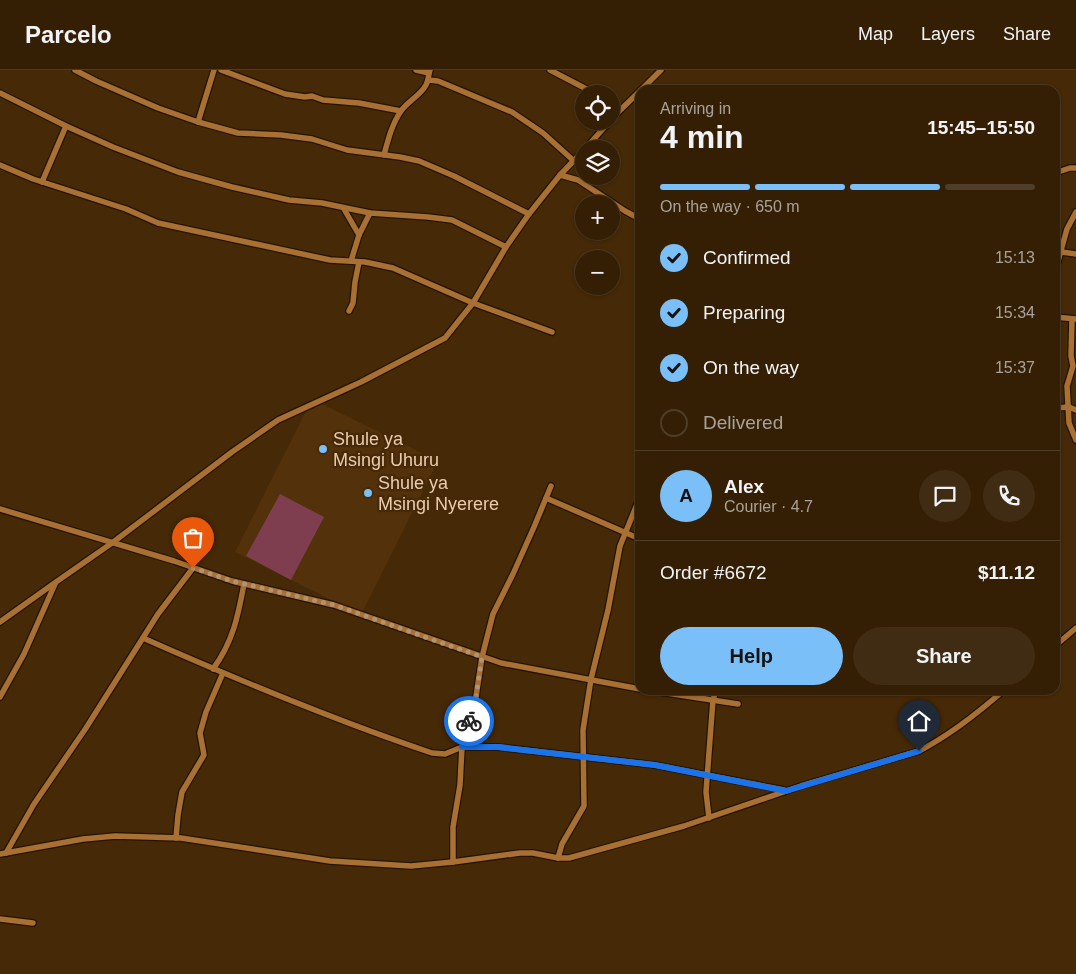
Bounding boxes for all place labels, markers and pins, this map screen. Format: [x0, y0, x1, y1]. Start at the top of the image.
place label: Shule ya Msingi Uhuru [333, 429, 439, 470]
marker: Shule ya Msingi Uhuru [317, 443, 329, 455]
place label: Shule ya Msingi Nyerere [378, 473, 499, 514]
marker: Shule ya Msingi Nyerere [362, 487, 374, 499]
pin [172, 517, 214, 568]
pin [898, 700, 940, 751]

